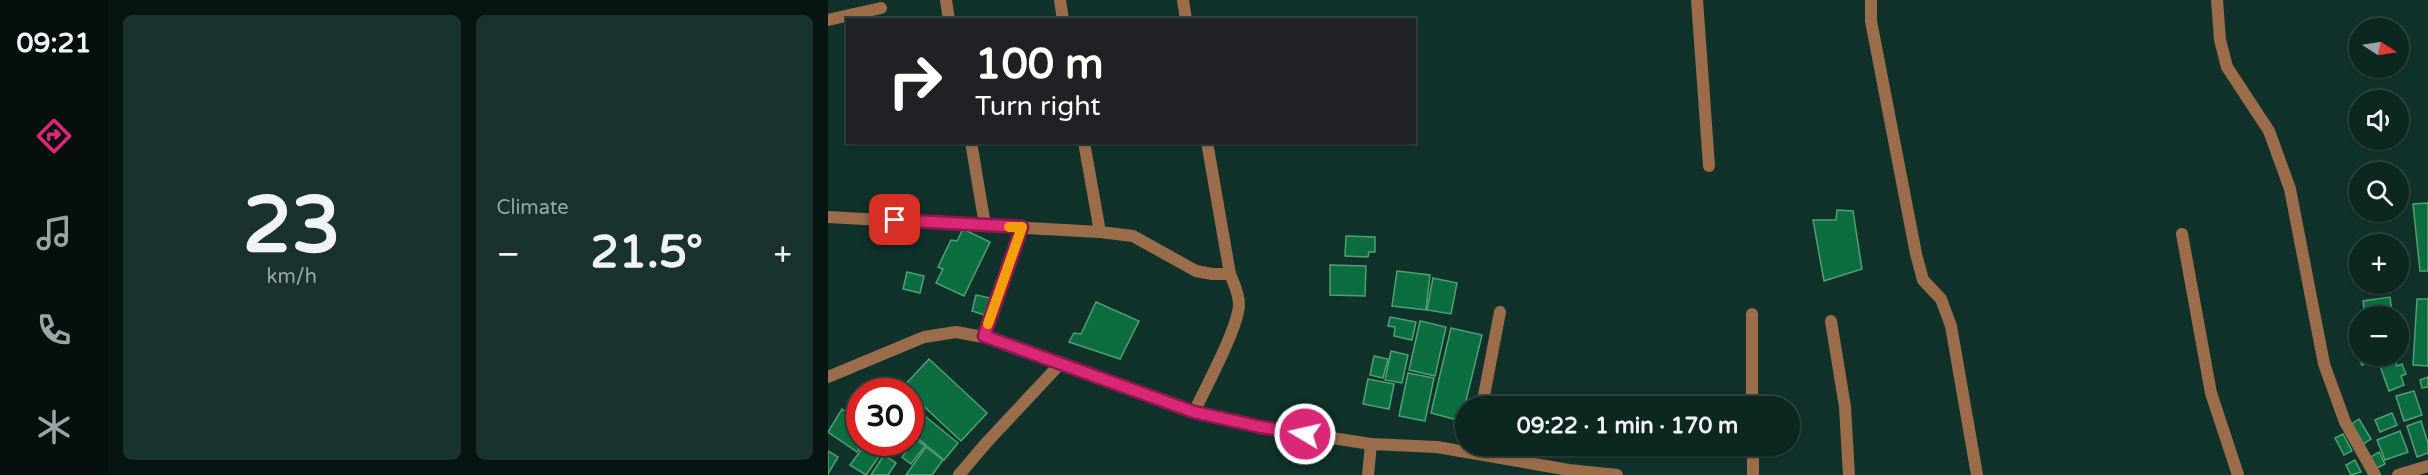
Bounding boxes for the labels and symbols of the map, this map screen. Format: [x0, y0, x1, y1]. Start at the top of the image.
north arrow [2349, 18, 2409, 78]
pin [869, 194, 920, 245]
speed limit sign: 30 [846, 378, 924, 456]
position arrow [1273, 402, 1337, 466]

